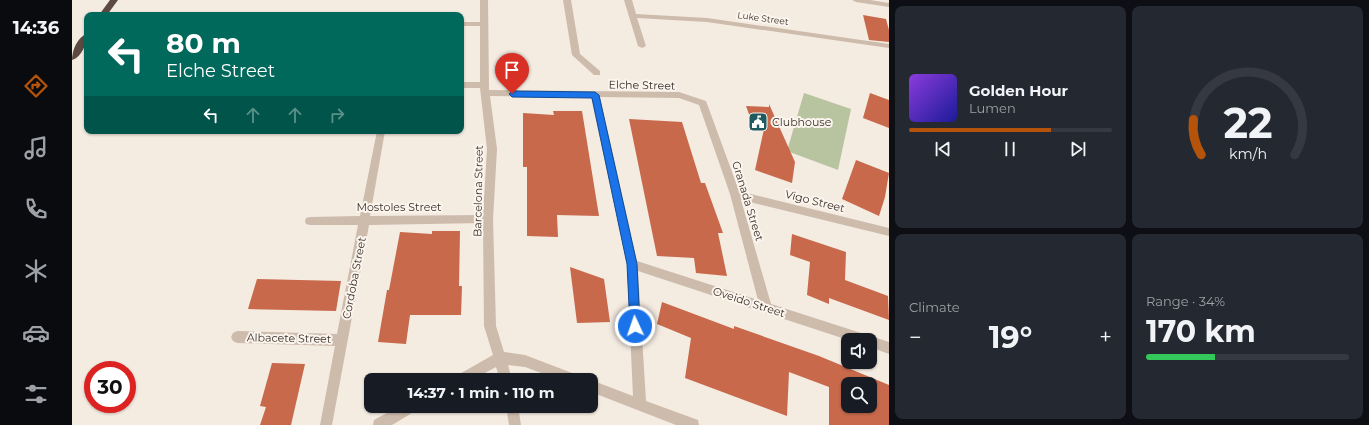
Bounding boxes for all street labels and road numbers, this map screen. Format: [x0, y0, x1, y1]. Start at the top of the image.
street label: Luke Street [737, 9, 790, 27]
street label: Elche Street [609, 77, 676, 93]
street label: Barcelona Street [470, 144, 486, 237]
street label: Granada Street [729, 159, 767, 243]
street label: Vigo Street [784, 187, 847, 215]
street label: Mostoles Street [356, 200, 442, 214]
street label: Cordoba Street [339, 235, 369, 320]
street label: Oveido Street [711, 284, 787, 320]
street label: Albacete Street [247, 330, 332, 346]

